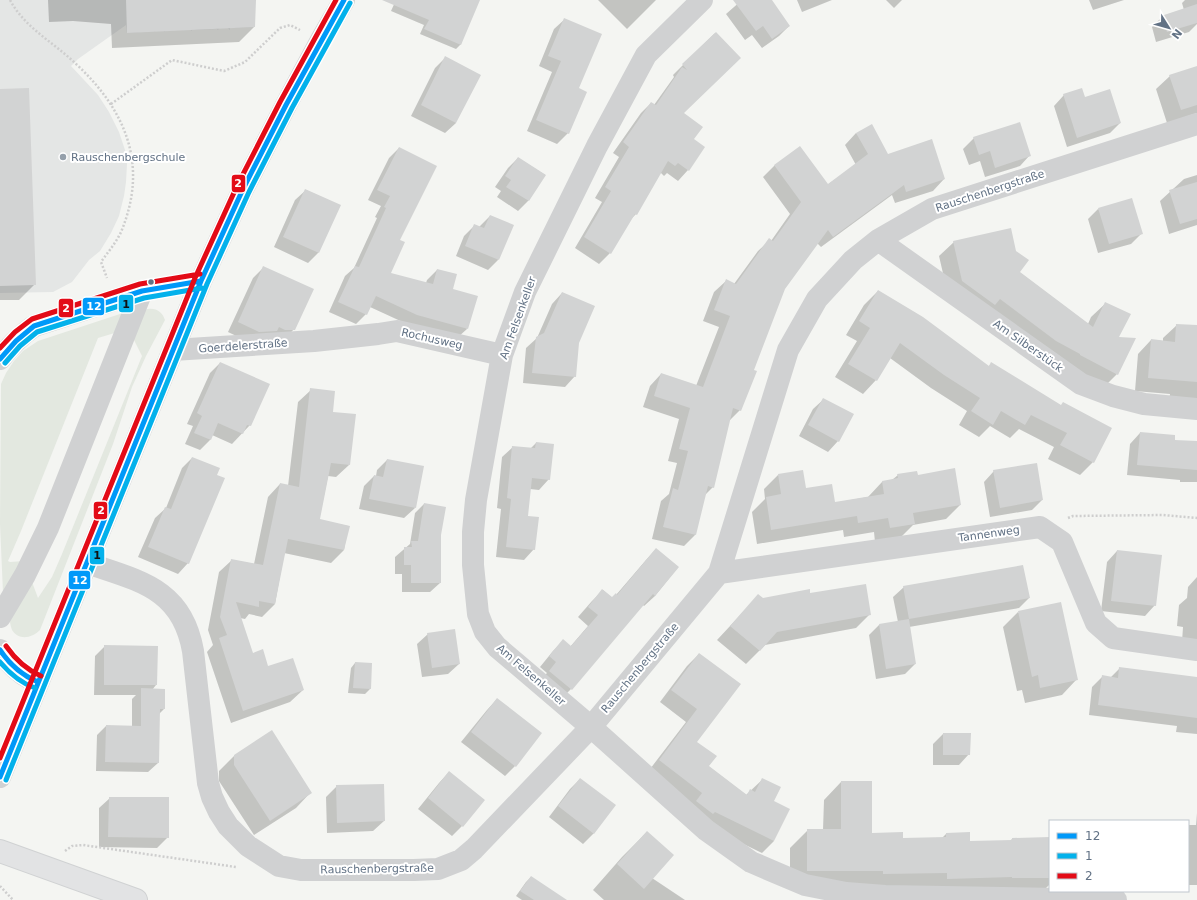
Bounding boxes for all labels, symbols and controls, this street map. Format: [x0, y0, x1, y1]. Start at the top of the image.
north arrow [1149, 8, 1189, 48]
text: N [1169, 26, 1185, 41]
place label: Rauschenbergschule [71, 151, 185, 164]
marker: Rauschenbergschule [58, 152, 68, 162]
street label: Rauschenbergstraße [934, 167, 1046, 215]
line badge: 2 [231, 174, 246, 193]
text: 2 [234, 177, 242, 190]
street label: Am Felsenkeller [497, 274, 539, 361]
unlabelled marker [146, 277, 156, 287]
line badge: 1 [118, 294, 134, 313]
line badge: 12 [82, 297, 105, 316]
line badge: 2 [58, 298, 74, 318]
text: 1 [122, 298, 130, 311]
text: 12 [86, 300, 102, 313]
text: 2 [62, 302, 70, 315]
street label: Am Silberstück [990, 317, 1066, 375]
street label: Rochusweg [400, 326, 464, 352]
street label: Goerdelerstraße [198, 336, 288, 356]
line badge: 2 [93, 501, 108, 520]
text: 2 [97, 504, 105, 517]
street label: Tannenweg [956, 523, 1021, 545]
line badge: 1 [89, 546, 105, 565]
text: 1 [93, 549, 101, 562]
line badge: 12 [68, 570, 91, 590]
text: 12 [72, 574, 88, 587]
street label: Rauschenbergstraße [598, 620, 682, 716]
street label: Am Felsenkeller [494, 642, 568, 709]
legend [1049, 820, 1189, 892]
text: 12 [1085, 829, 1100, 843]
text: 1 [1085, 849, 1093, 863]
street label: Rauschenbergstraße [320, 862, 434, 876]
text: 2 [1085, 869, 1093, 883]

